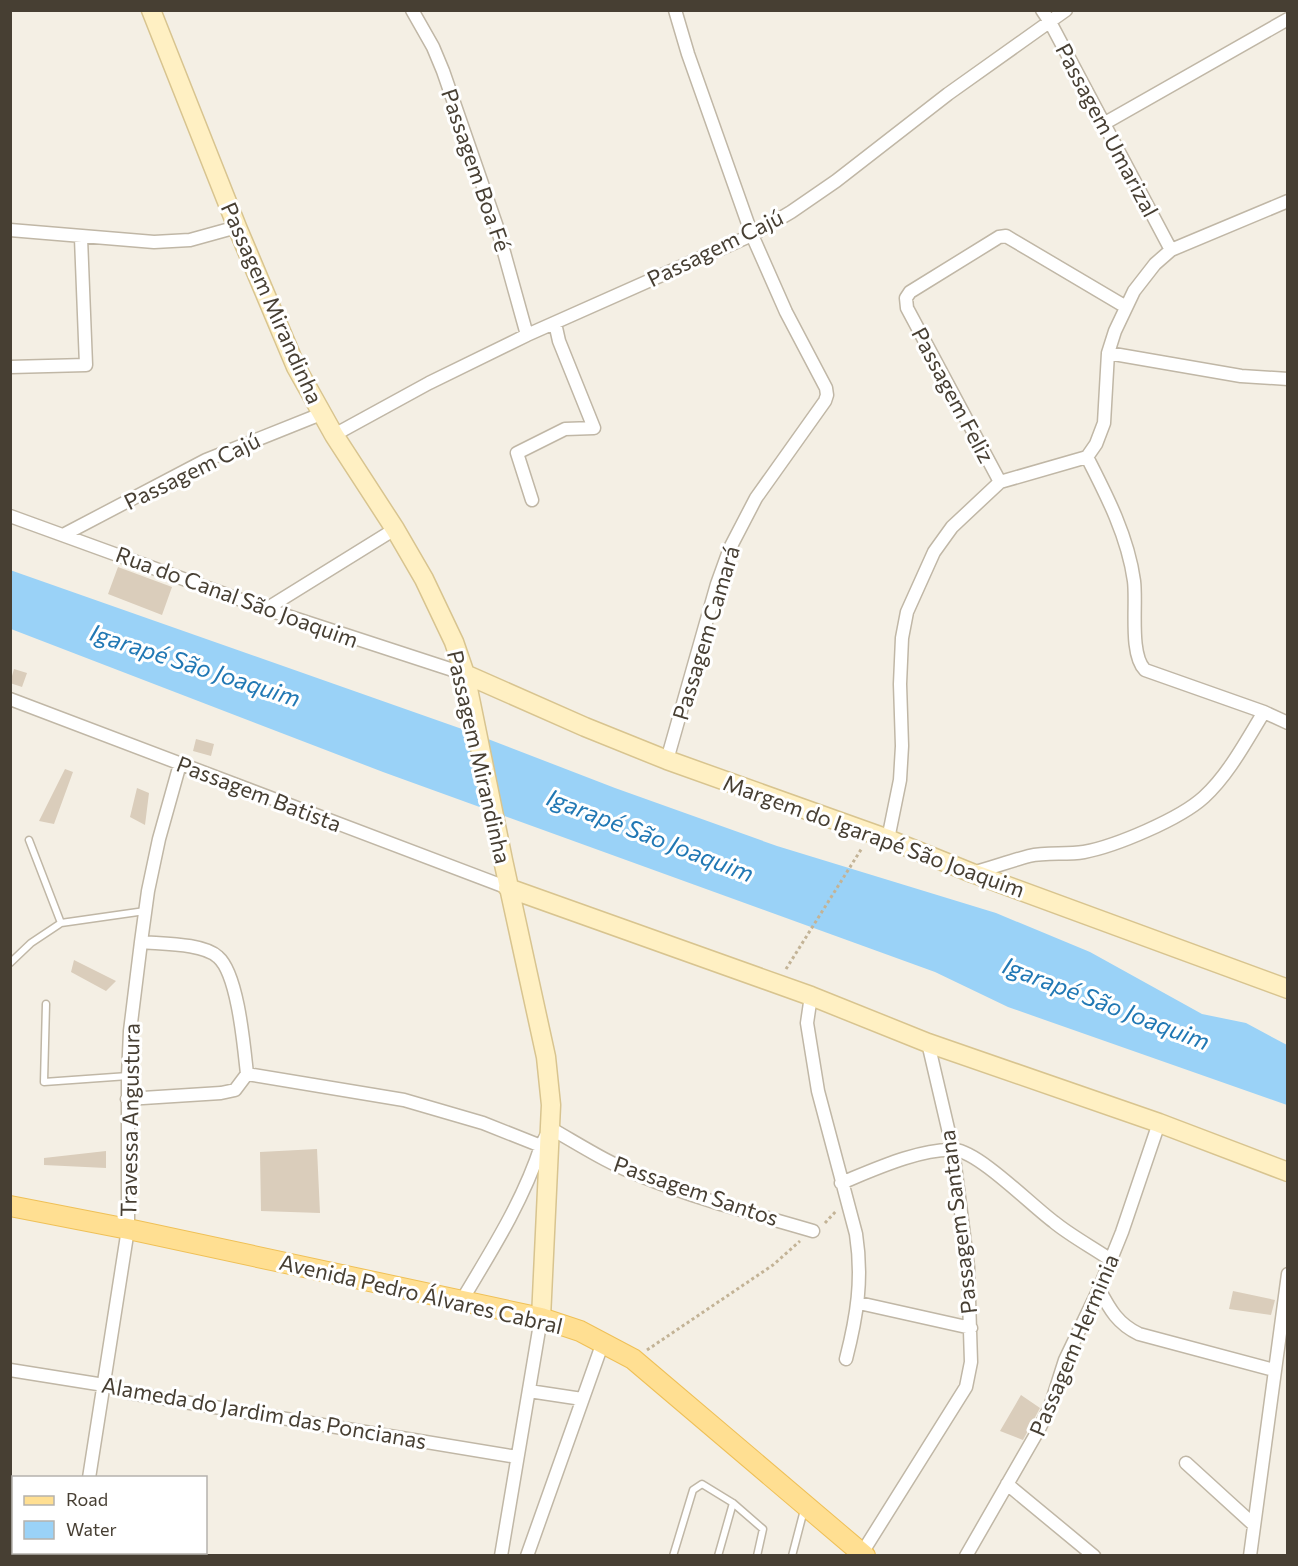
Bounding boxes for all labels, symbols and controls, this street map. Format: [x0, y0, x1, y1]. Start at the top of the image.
street label: Passagem Umarizal [1050, 38, 1165, 221]
street label: Passagem Boa Fé [436, 85, 517, 255]
street label: Passagem Mirandinha [216, 198, 329, 408]
street label: Passagem Cajú [642, 203, 787, 292]
street label: Passagem Feliz [906, 322, 1000, 467]
street label: Passagem Cajú [119, 426, 264, 515]
street label: Rua do Canal São Joaquim [112, 540, 362, 653]
street label: Passagem Camará [666, 542, 745, 723]
water label: Igarapé São Joaquim [87, 617, 304, 712]
street label: Passagem Mirandinha [442, 648, 517, 866]
street label: Passagem Batista [173, 750, 345, 837]
street label: Margem do Igarapé São Joaquim [720, 768, 1029, 903]
water label: Igarapé São Joaquim [543, 782, 758, 887]
water label: Igarapé São Joaquim [999, 950, 1214, 1055]
street label: Travessa Angustura [114, 1023, 145, 1217]
street label: Passagem Santana [933, 1129, 982, 1316]
street label: Passagem Santos [610, 1150, 782, 1231]
street label: Avenida Pedro Álvares Cabral [277, 1248, 565, 1339]
street label: Passagem Herminia [1023, 1250, 1124, 1440]
street label: Alameda do Jardim das Poncianas [100, 1371, 429, 1454]
legend [12, 1476, 207, 1554]
text: Road [66, 1488, 108, 1510]
text: Water [66, 1518, 117, 1540]

